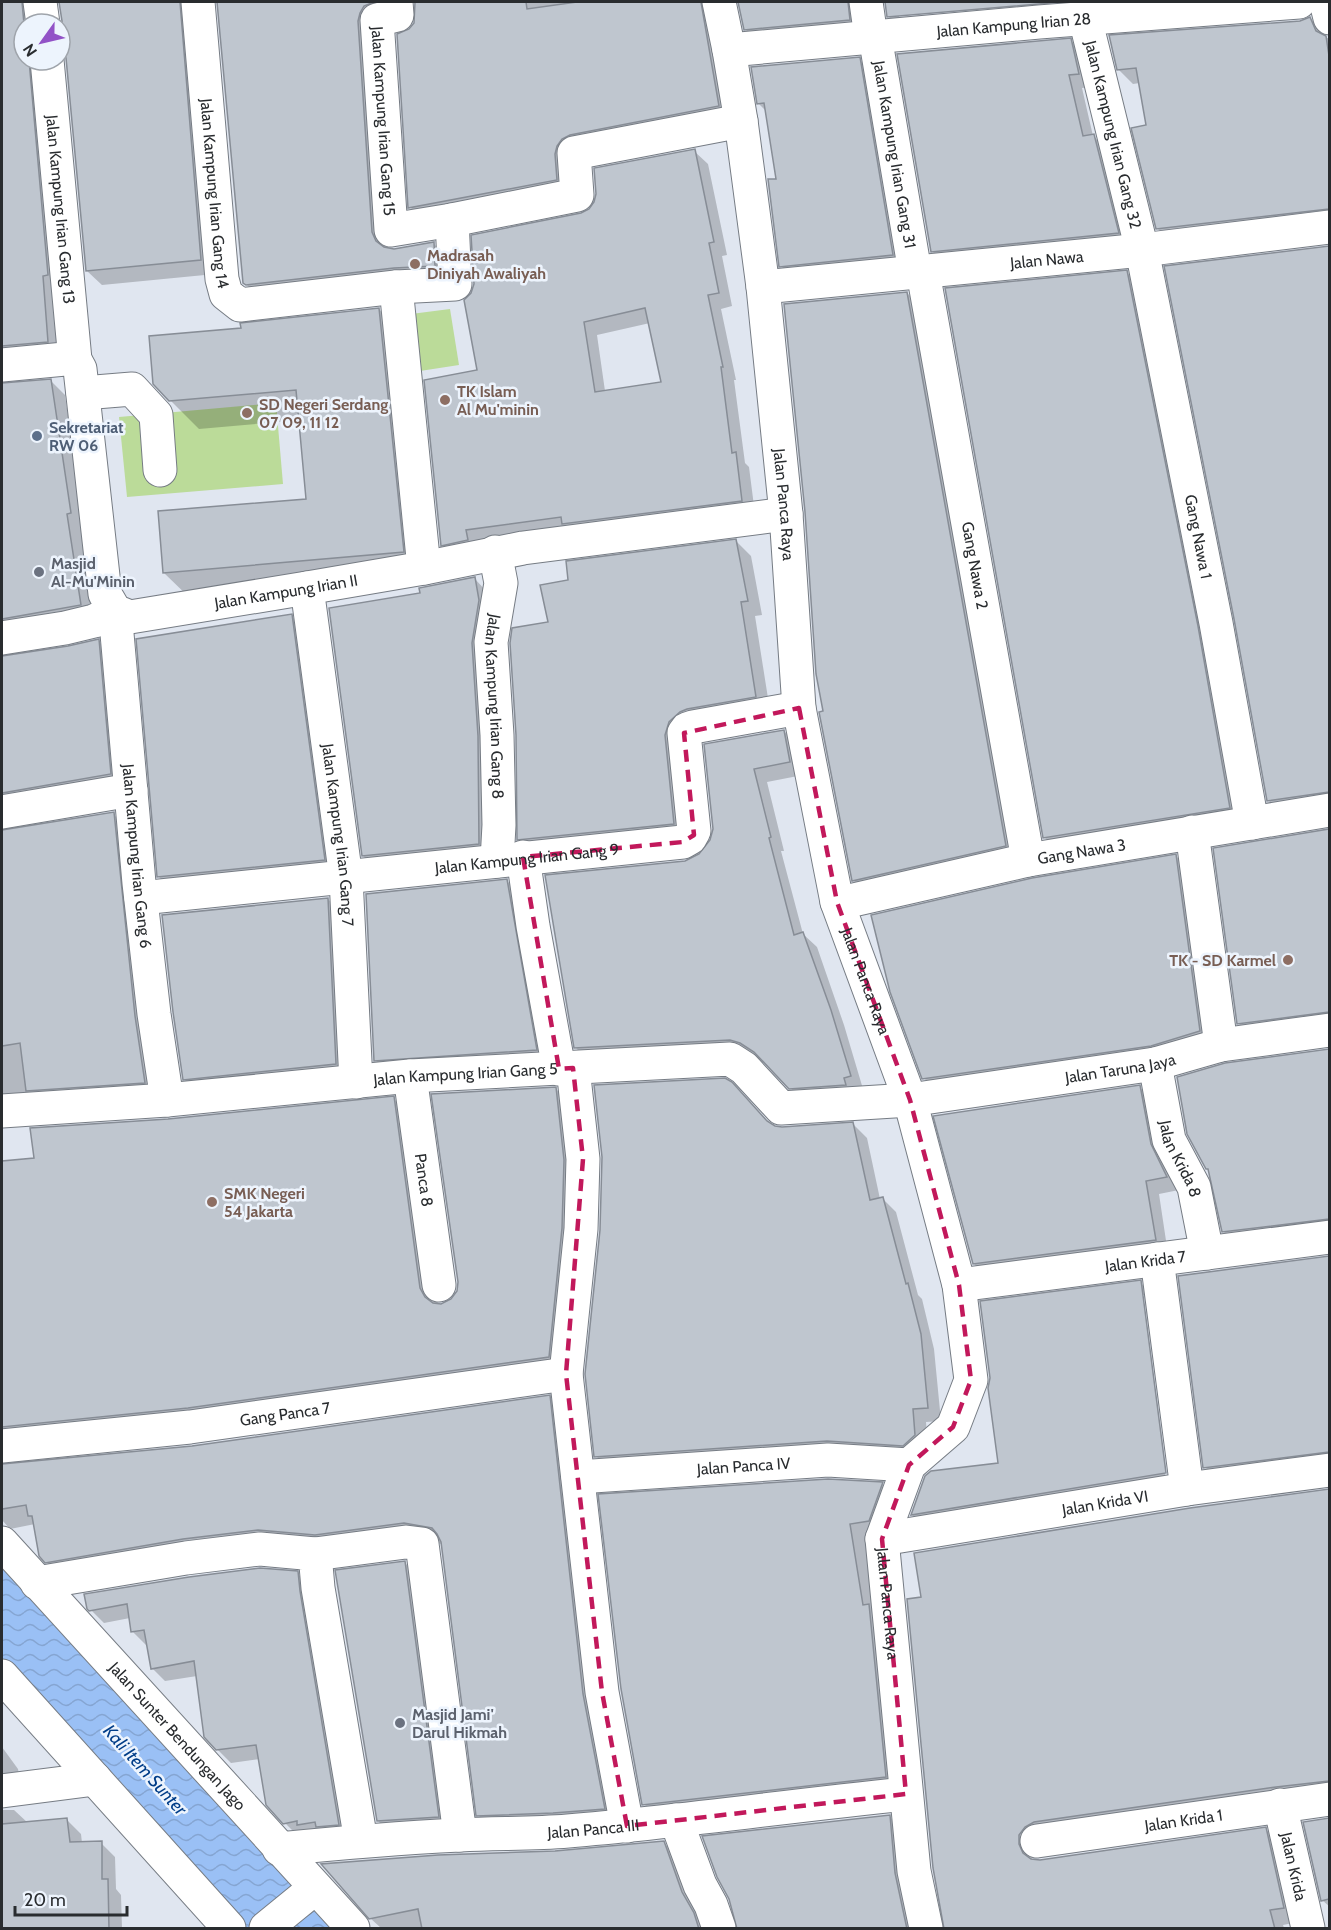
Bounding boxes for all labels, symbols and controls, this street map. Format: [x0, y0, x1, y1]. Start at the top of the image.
street label: Jalan Kampung Irian 28 [935, 9, 1092, 41]
north arrow [12, 12, 72, 72]
street label: Jalan Kampung Irian Gang 15 [367, 25, 399, 216]
street label: Jalan Kampung Irian Gang 32 [1081, 38, 1145, 231]
text: N [19, 40, 41, 60]
street label: Jalan Kampung Irian Gang 31 [869, 58, 920, 250]
street label: Jalan Kampung Irian Gang 14 [196, 97, 233, 290]
street label: Jalan Kampung Irian Gang 13 [42, 113, 79, 305]
place label: Madrasah Diniyah Awaliyah [427, 246, 546, 283]
street label: Jalan Nawa [1008, 247, 1084, 273]
marker: Madrasah Diniyah Awaliyah [408, 257, 422, 271]
place label: TK Islam Al Mu'minin [457, 382, 539, 419]
marker: TK Islam Al Mu'minin [438, 393, 452, 407]
place label: SD Negeri Serdang 07 09, 11 12 [259, 395, 388, 432]
marker: SD Negeri Serdang 07 09, 11 12 [240, 406, 254, 420]
place label: Sekretariat RW 06 [49, 418, 124, 455]
marker: Sekretariat RW 06 [30, 429, 44, 443]
street label: Jalan Panca Raya [769, 447, 798, 561]
street label: Gang Nawa 1 [1181, 493, 1216, 580]
street label: Gang Nawa 2 [958, 520, 992, 611]
place label: Masjid Al-Mu'Minin [51, 554, 135, 591]
marker: Masjid Al-Mu'Minin [32, 565, 46, 579]
street label: Jalan Kampung Irian II [212, 570, 359, 613]
street label: Jalan Kampung Irian Gang 8 [480, 612, 507, 799]
street label: Jalan Kampung Irian Gang 7 [318, 741, 357, 927]
street label: Jalan Kampung Irian Gang 6 [118, 762, 155, 949]
street label: Gang Nawa 3 [1036, 835, 1127, 868]
street label: Jalan Kampung Irian Gang 9 [433, 840, 620, 878]
street label: Jalan Panca Raya [837, 924, 894, 1038]
place label: TK - SD Karmel [1169, 951, 1276, 970]
marker: TK - SD Karmel [1281, 953, 1295, 967]
street label: Jalan Taruna Jaya [1063, 1050, 1178, 1087]
street label: Jalan Kampung Irian Gang 5 [371, 1059, 558, 1090]
street label: Jalan Krida 8 [1155, 1118, 1205, 1199]
street label: Panca 8 [411, 1152, 437, 1208]
place label: SMK Negeri 54 Jakarta [224, 1184, 305, 1221]
marker: SMK Negeri 54 Jakarta [205, 1195, 219, 1209]
street label: Jalan Krida 7 [1103, 1247, 1187, 1276]
street label: Gang Panca 7 [239, 1398, 332, 1430]
street label: Jalan Panca IV [695, 1454, 791, 1479]
street label: Jalan Krida VI [1060, 1487, 1150, 1520]
street label: Jalan Panca Raya [873, 1546, 903, 1661]
street label: Jalan Sunter Bendungan Jago [104, 1657, 250, 1814]
place label: Masjid Jami' Darul Hikmah [412, 1705, 507, 1742]
marker: Masjid Jami' Darul Hikmah [393, 1716, 407, 1730]
water label: Kali Item Sunter [99, 1720, 192, 1821]
street label: Jalan Krida 1 [1142, 1806, 1224, 1836]
street label: Jalan Panca III [546, 1815, 640, 1842]
street label: Jalan Krida [1276, 1829, 1311, 1903]
scale bar [15, 1879, 128, 1917]
text: 20 m [24, 1889, 66, 1911]

